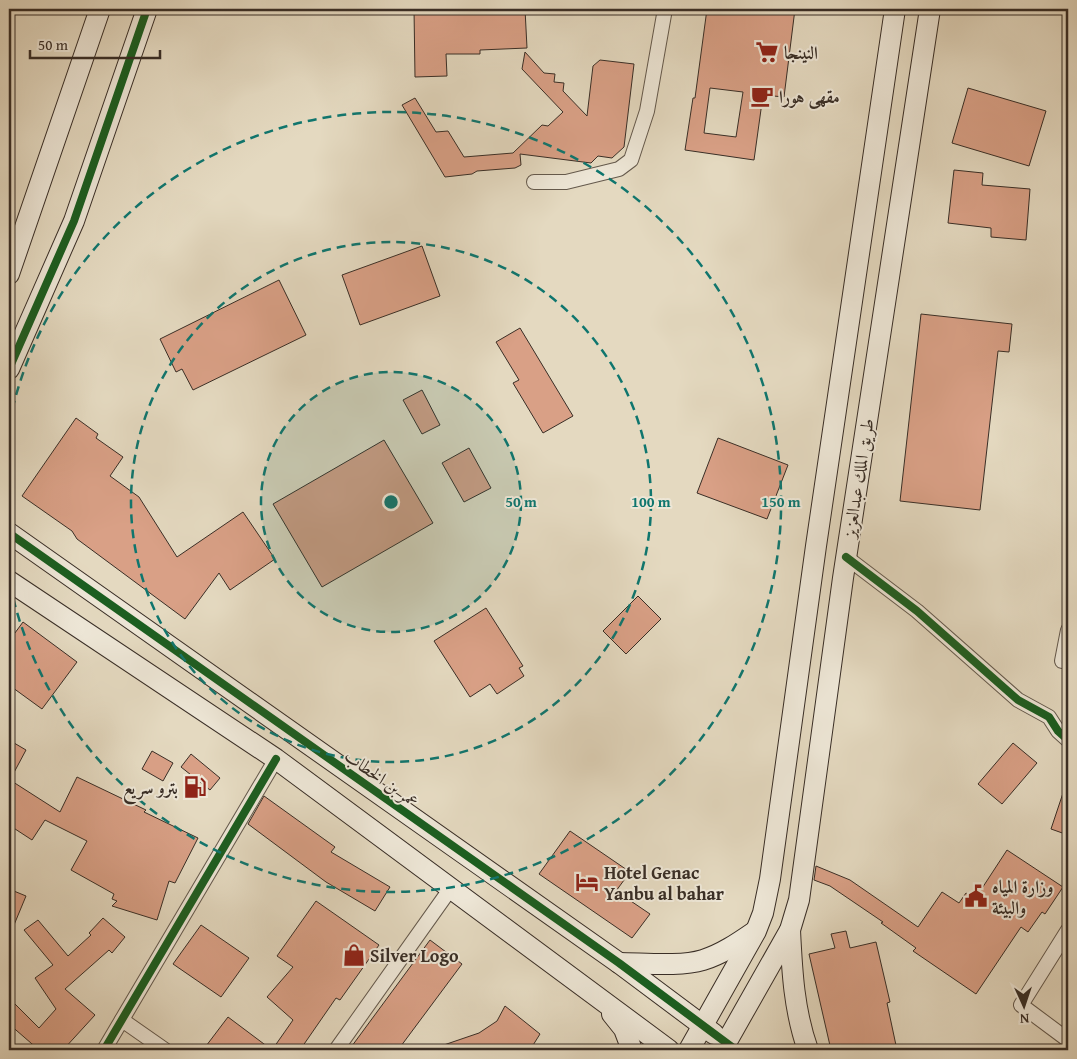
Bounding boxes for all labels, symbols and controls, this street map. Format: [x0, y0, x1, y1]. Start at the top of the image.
scale bar [30, 28, 160, 60]
text: 50 m [38, 34, 69, 55]
supermarket icon: النينجا [754, 39, 780, 65]
place label: النينجا [784, 39, 818, 66]
cafe icon: مقهى هورا [749, 83, 775, 109]
place label: مقهى هورا [779, 83, 840, 110]
street label: طريق الملك عبدالعزيز [835, 416, 881, 542]
text: 50 m [505, 491, 537, 512]
text: 100 m [631, 491, 671, 512]
text: 150 m [761, 491, 801, 512]
centre of rings [382, 493, 400, 511]
street label: عمر بن الخطاب [339, 742, 425, 814]
place label: بترو سريع [123, 774, 178, 805]
fuel station icon: بترو سريع [182, 774, 208, 800]
place label: Hotel Genac Yanbu al bahar [604, 859, 725, 907]
hotel icon: Hotel Genac Yanbu al bahar [574, 869, 600, 895]
place label: وزارة المياه والبيئة [992, 873, 1054, 921]
public building icon: وزارة المياه والبيئة [963, 883, 989, 909]
shop icon: Silver Logo [341, 942, 367, 968]
place label: Silver Logo [370, 942, 459, 969]
north arrow [1000, 982, 1050, 1032]
text: N [1019, 1009, 1030, 1029]

